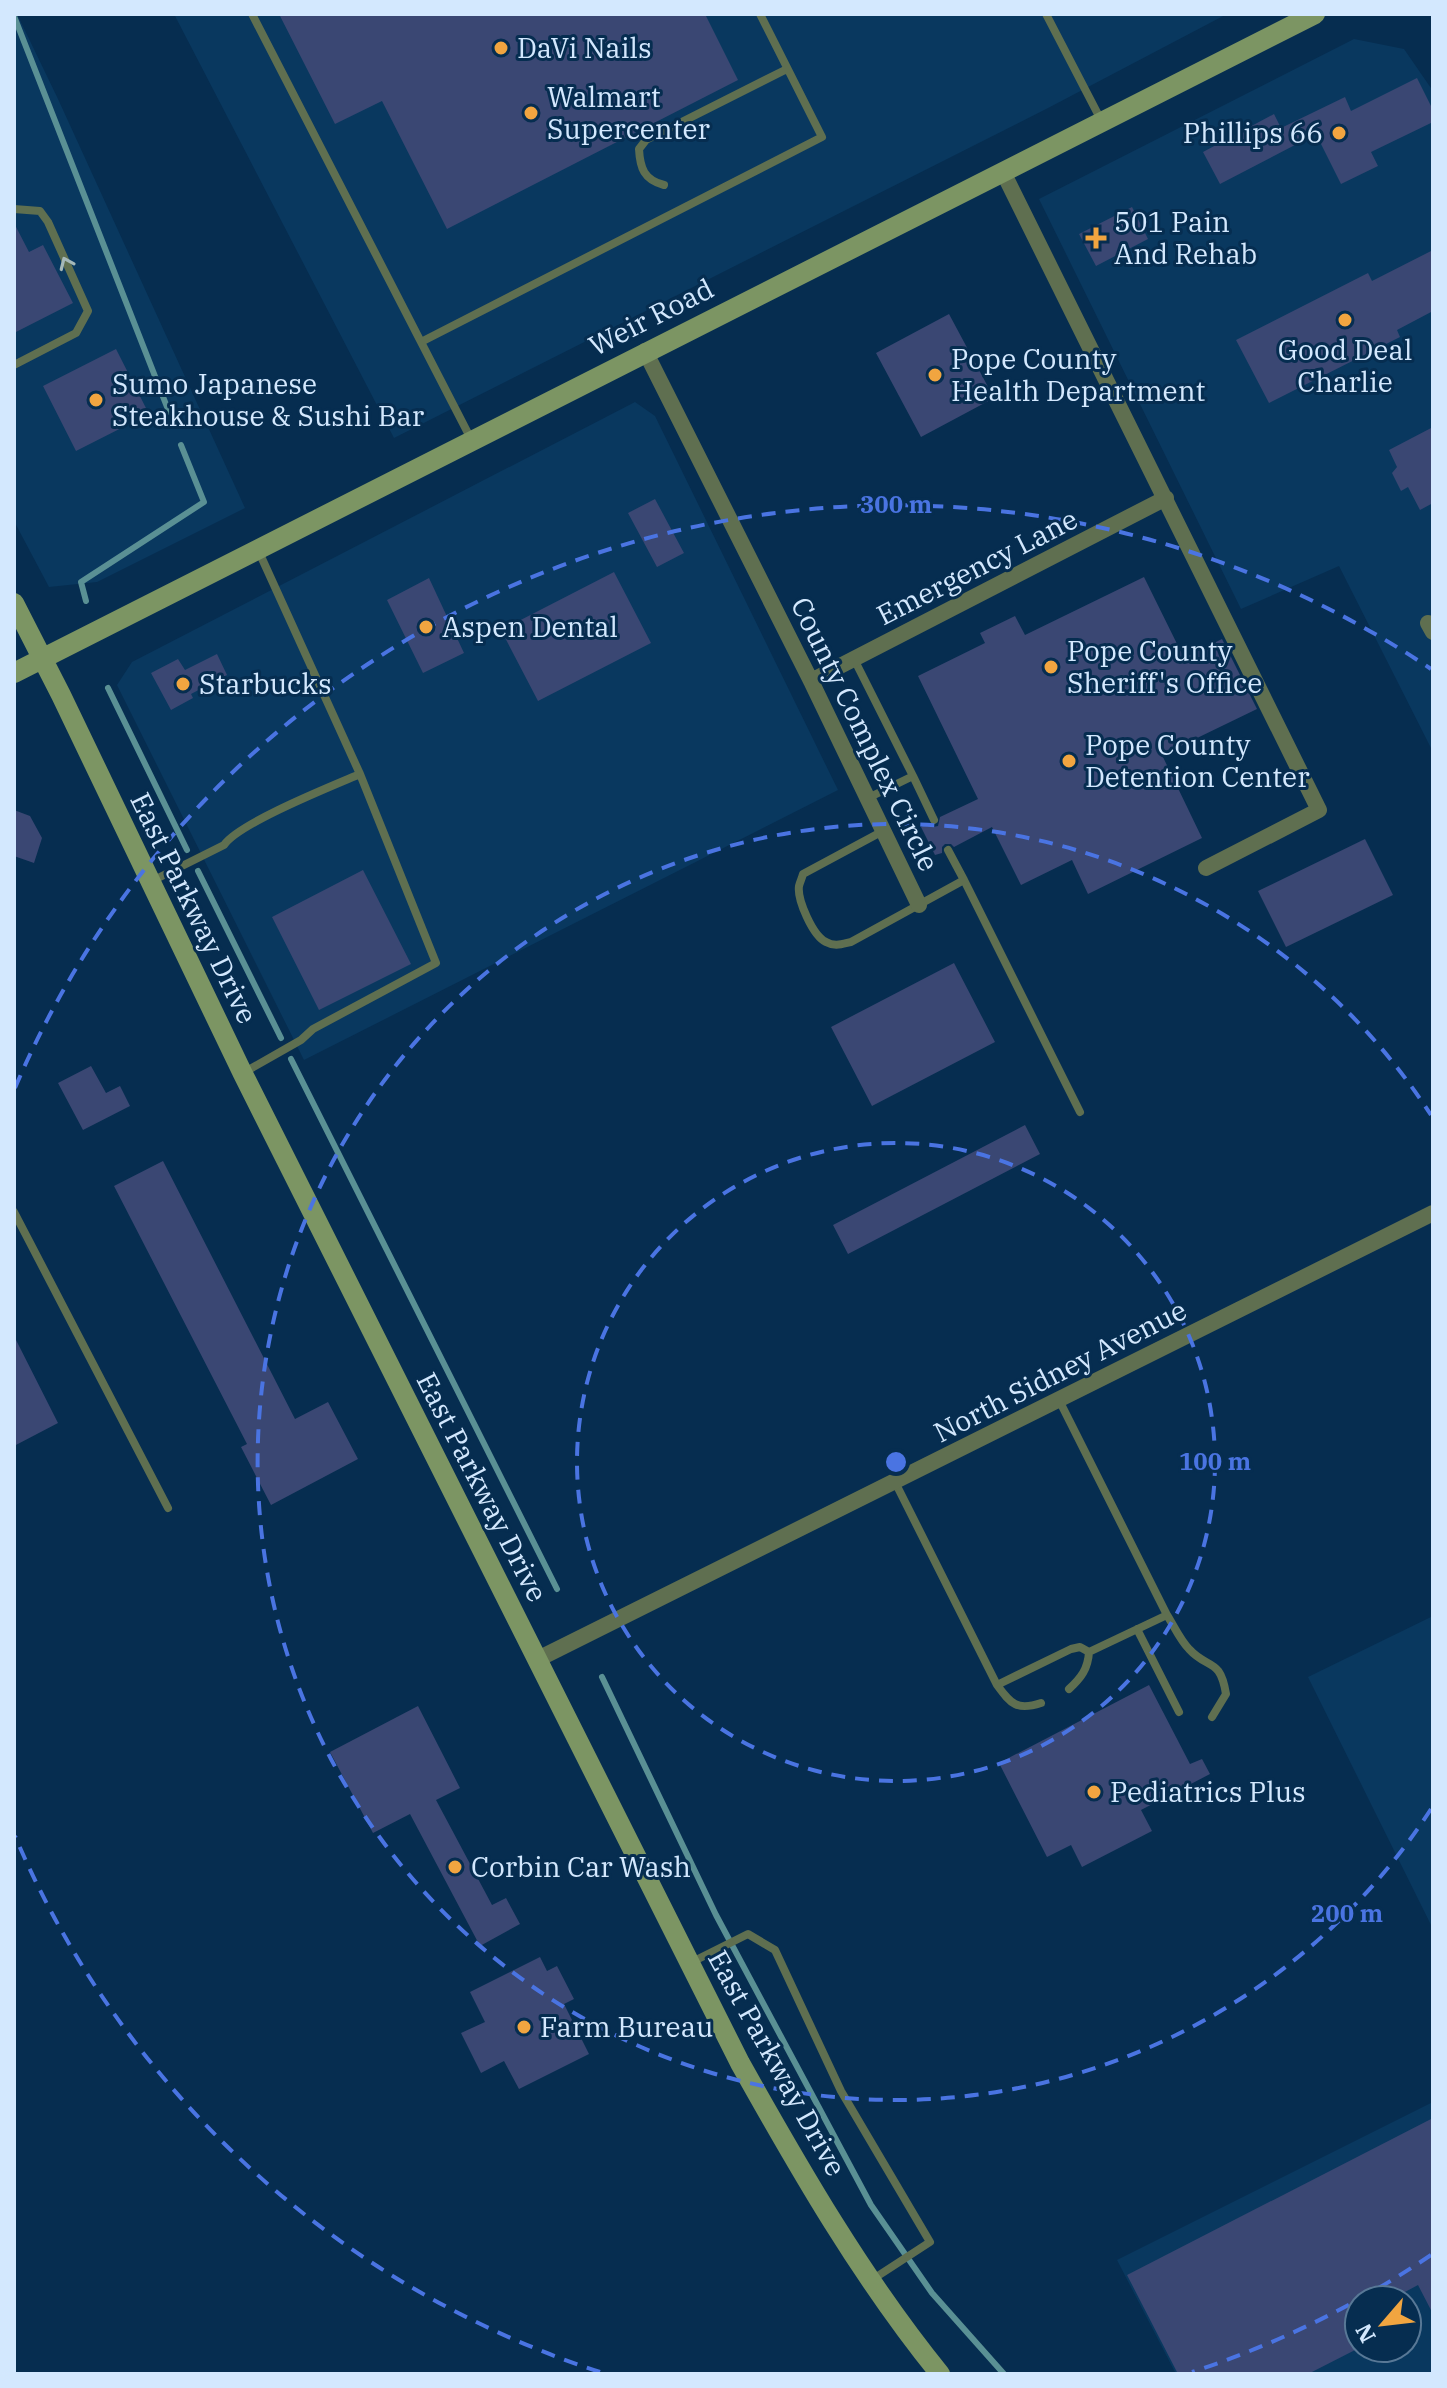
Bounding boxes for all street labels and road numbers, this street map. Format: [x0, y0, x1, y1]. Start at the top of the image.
street label: Weir Road [582, 269, 719, 364]
street label: Emergency Lane [870, 500, 1084, 633]
street label: County Complex Circle [783, 591, 948, 877]
street label: East Parkway Drive [122, 786, 267, 1030]
street label: North Sidney Avenue [927, 1291, 1192, 1450]
street label: East Parkway Drive [409, 1366, 556, 1608]
street label: East Parkway Drive [700, 1943, 855, 2182]

